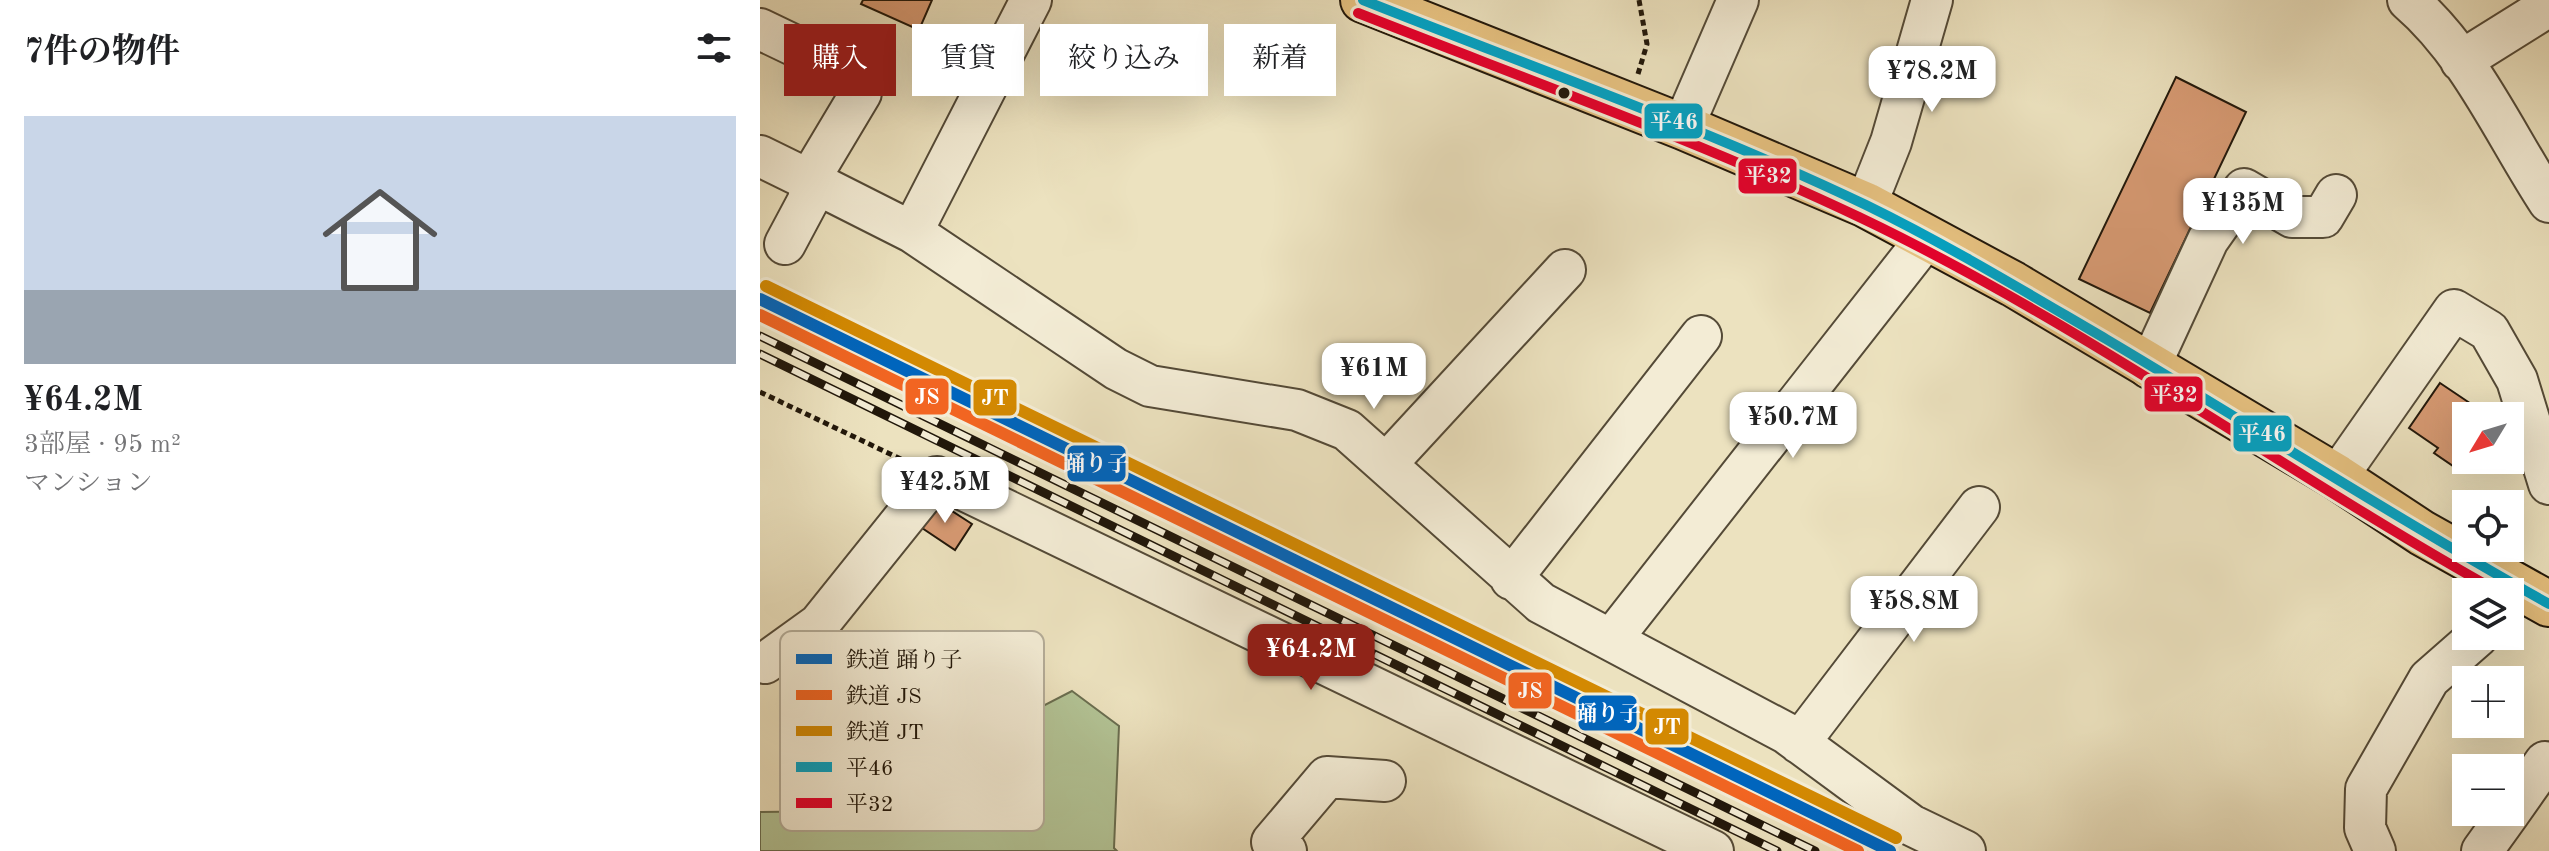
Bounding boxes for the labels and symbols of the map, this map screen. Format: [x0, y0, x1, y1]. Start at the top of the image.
pin: ¥78.2M [1867, 46, 1997, 114]
unlabelled marker [1556, 85, 1572, 101]
line badge: 平46 [1643, 102, 1704, 140]
text: 平46 [1650, 110, 1698, 134]
line badge: 平32 [1737, 157, 1798, 195]
text: 平32 [1744, 164, 1792, 188]
pin: ¥135M [2187, 178, 2299, 246]
pin: ¥61M [1327, 343, 1421, 411]
line badge: 平32 [2143, 375, 2204, 413]
line badge: JS [904, 377, 950, 416]
line badge: JT [972, 378, 1018, 417]
text: 平32 [2150, 383, 2198, 407]
text: JS [914, 387, 940, 409]
text: JT [981, 388, 1009, 410]
pin: ¥50.7M [1728, 392, 1858, 460]
north arrow [2452, 402, 2524, 474]
line badge: 平46 [2232, 414, 2293, 453]
text: 平46 [2238, 422, 2286, 446]
line badge: 踊り子 [1066, 444, 1127, 483]
text: 踊り子 [1063, 452, 1129, 476]
pin: ¥42.5M [880, 457, 1010, 525]
pin: ¥58.8M [1849, 576, 1979, 644]
pin: ¥64.2M [1246, 624, 1376, 692]
legend [780, 631, 1044, 831]
text: 鉄道 踊り子 [846, 648, 962, 672]
line badge: JS [1507, 671, 1553, 710]
text: JS [1517, 681, 1543, 703]
text: 鉄道 JS [846, 684, 922, 708]
line badge: 踊り子 [1577, 694, 1638, 732]
text: 踊り子 [1575, 702, 1641, 726]
line badge: JT [1644, 707, 1690, 746]
text: JT [1653, 717, 1681, 739]
text: 鉄道 JT [846, 720, 924, 744]
text: 平46 [846, 756, 894, 780]
text: 平32 [846, 792, 894, 816]

